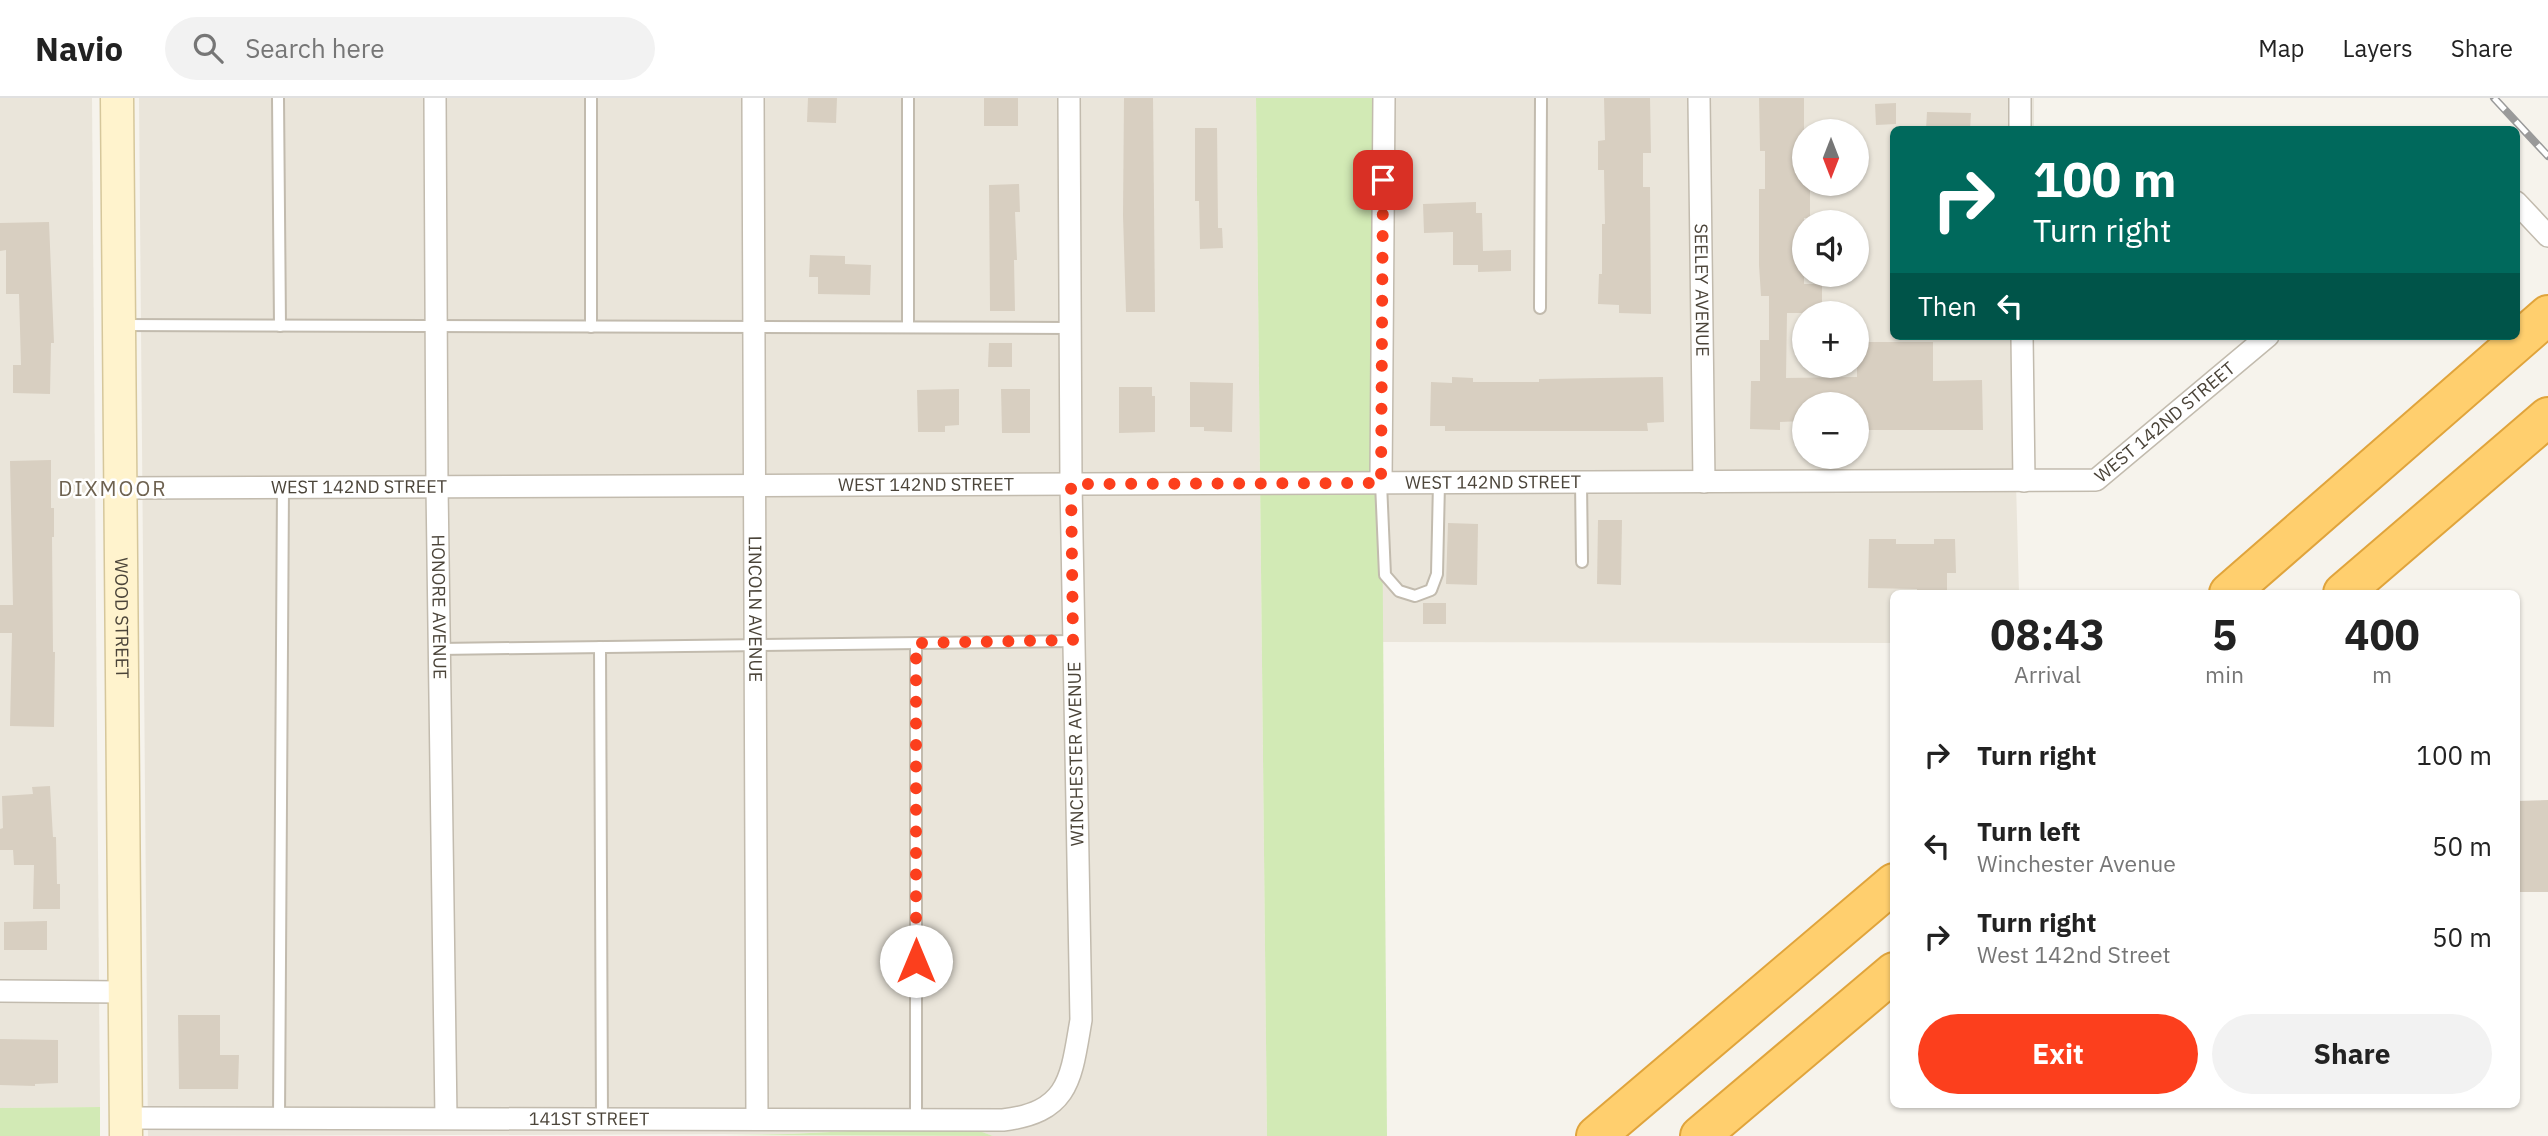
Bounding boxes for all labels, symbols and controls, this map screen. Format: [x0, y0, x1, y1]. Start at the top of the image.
search box [165, 17, 655, 80]
text: Navio [35, 27, 123, 70]
icon: search [189, 29, 227, 67]
text: Search here [245, 31, 385, 65]
text: Map [2258, 32, 2305, 64]
text: Layers [2343, 32, 2413, 64]
text: Share [2451, 32, 2513, 64]
north arrow [1792, 119, 1869, 196]
map controls [1792, 119, 1869, 469]
text: 100 m [2033, 147, 2177, 210]
pin [1353, 150, 1413, 210]
icon: right [1918, 154, 2009, 245]
icon: arrive [1364, 161, 1402, 199]
text: Turn right [2033, 209, 2171, 251]
button: sound [1792, 210, 1869, 287]
street label: SEELEY AVENUE [1690, 223, 1714, 357]
icon: left [1991, 287, 2029, 325]
text: Then [1918, 289, 1977, 323]
button: + [1792, 301, 1869, 378]
street label: WEST 142ND STREET [2090, 356, 2240, 487]
button: − [1792, 392, 1869, 469]
street label: WEST 142ND STREET [1405, 470, 1581, 494]
street label: WEST 142ND STREET [838, 472, 1014, 496]
district label: DIXMOOR [58, 474, 168, 502]
street label: WEST 142ND STREET [271, 475, 447, 498]
street label: HONORE AVENUE [427, 534, 452, 680]
street label: LINCOLN AVENUE [744, 536, 767, 682]
street label: WOOD STREET [110, 557, 134, 679]
text: 08:43 [1990, 607, 2105, 662]
text: 5 [2212, 607, 2237, 662]
text: 400 [2344, 607, 2420, 662]
text: Arrival [2014, 659, 2081, 689]
text: min [2205, 659, 2244, 689]
text: m [2372, 659, 2392, 689]
street label: WINCHESTER AVENUE [1062, 661, 1089, 847]
icon: right [1918, 736, 1956, 774]
text: Turn right [1977, 738, 2096, 772]
text: 100 m [2416, 738, 2492, 772]
text: Turn left [1977, 814, 2080, 848]
icon: left [1918, 827, 1956, 865]
text: 50 m [2432, 829, 2492, 863]
text: Winchester Avenue [1977, 848, 2176, 878]
text: Turn right [1977, 905, 2096, 939]
icon: right [1918, 918, 1956, 956]
text: 50 m [2432, 920, 2492, 954]
position arrow [879, 924, 953, 998]
text: West 142nd Street [1977, 939, 2171, 969]
button: Exit [1918, 1014, 2198, 1094]
button: Share [2212, 1014, 2492, 1094]
street label: 141ST STREET [529, 1107, 649, 1130]

